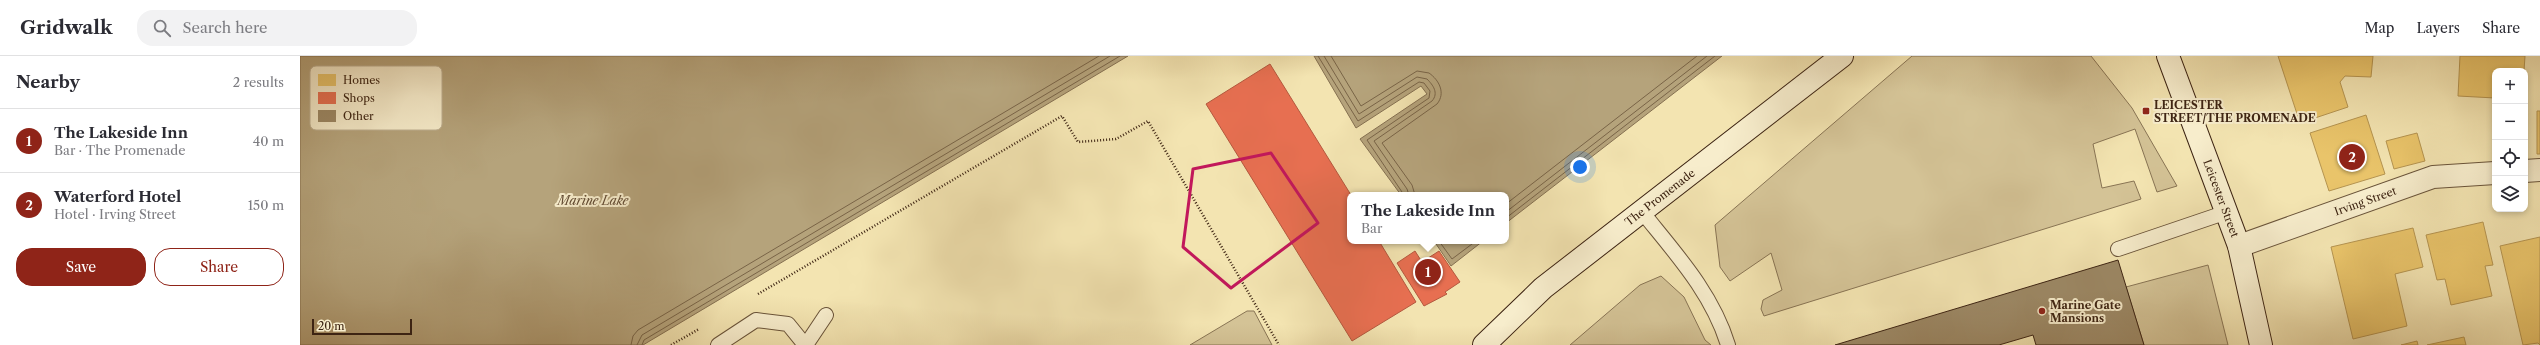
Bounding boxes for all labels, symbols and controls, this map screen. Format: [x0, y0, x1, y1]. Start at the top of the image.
search box [137, 10, 417, 46]
text: Gridwalk [20, 16, 113, 39]
icon: search [151, 17, 173, 39]
text: Search here [183, 18, 268, 37]
text: Map [2364, 19, 2394, 37]
text: Layers [2416, 19, 2460, 37]
text: Share [2482, 19, 2520, 37]
legend [310, 66, 442, 130]
map controls [2492, 68, 2528, 212]
button: + [2492, 68, 2528, 104]
text: Nearby [16, 72, 80, 92]
text: Homes [343, 73, 380, 87]
text: 2 results [233, 74, 284, 90]
text: Shops [343, 91, 375, 105]
place label: LEICESTER STREET/THE PROMENADE [2154, 98, 2316, 125]
button: − [2492, 104, 2528, 140]
marker: LEICESTER STREET/THE PROMENADE [2141, 106, 2151, 116]
text: Other [343, 109, 374, 123]
text: The Lakeside Inn [54, 123, 188, 142]
text: 1 [26, 133, 32, 149]
text: 40 m [253, 133, 284, 149]
button: locate [2492, 140, 2528, 176]
text: Bar · The Promenade [54, 142, 185, 158]
pin: 2 [2339, 142, 2365, 172]
your location [1570, 157, 1590, 177]
street label: Leicester Street [2200, 157, 2242, 239]
street label: The Promenade [1622, 166, 1698, 229]
button: layers [2492, 176, 2528, 212]
street label: Irving Street [2332, 184, 2398, 219]
text: Waterford Hotel [54, 187, 181, 206]
popup [1347, 192, 1509, 244]
water label: Marine Lake [556, 193, 629, 208]
text: 2 [25, 197, 33, 213]
text: 150 m [248, 197, 284, 213]
text: The Lakeside Inn [1361, 201, 1495, 220]
text: Hotel · Irving Street [54, 206, 176, 222]
text: Bar [1361, 220, 1382, 236]
button: Save [16, 248, 146, 286]
button: Share [154, 248, 284, 286]
pin: 1 [1415, 257, 1441, 287]
place label: Marine Gate Mansions [2050, 298, 2121, 325]
marker: Marine Gate Mansions [2037, 306, 2047, 316]
scale bar [312, 317, 412, 336]
text: 20 m [318, 319, 344, 333]

